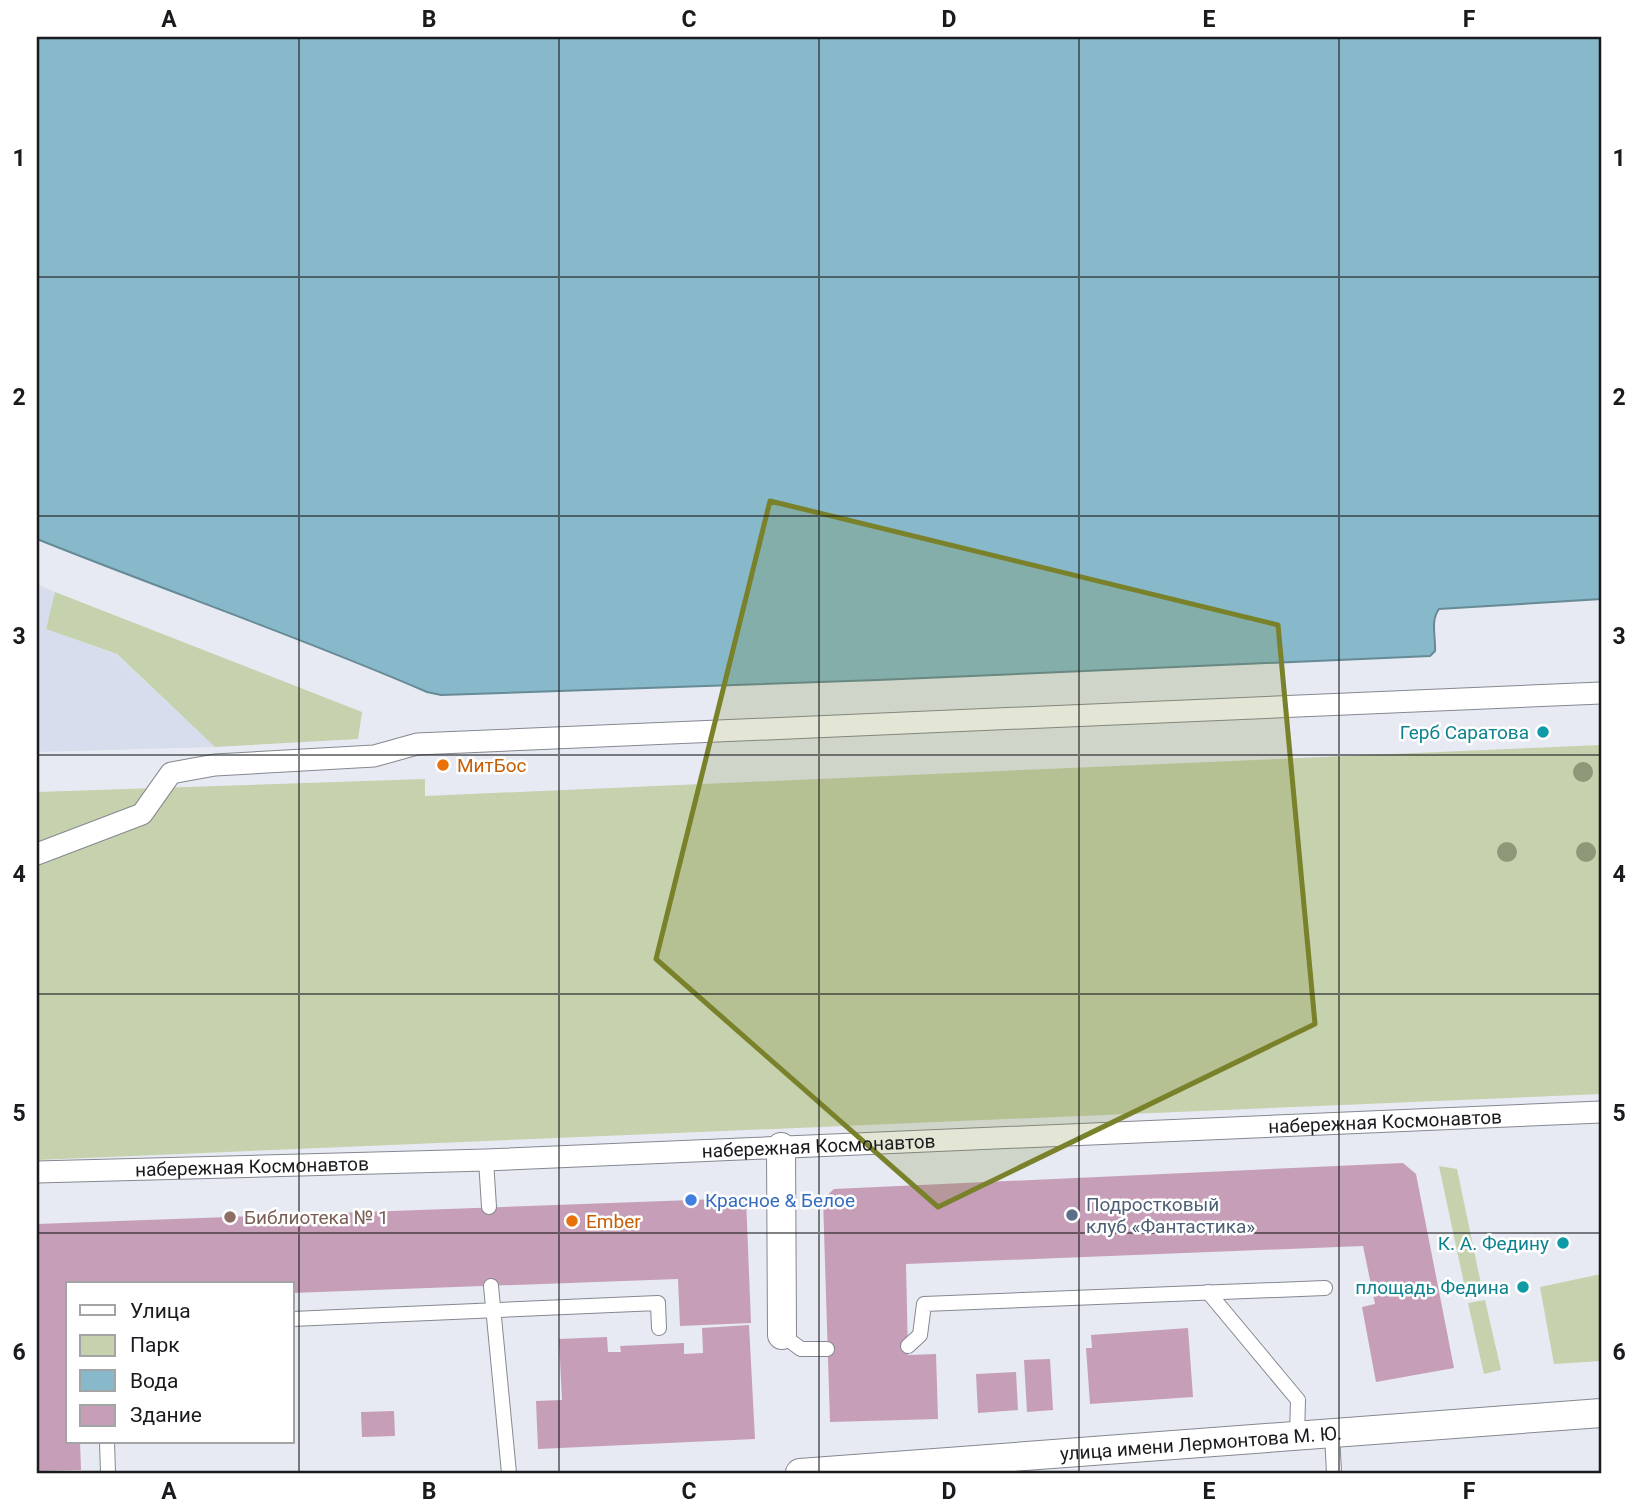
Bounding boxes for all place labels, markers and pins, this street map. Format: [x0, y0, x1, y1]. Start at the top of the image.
place label: Герб Саратова [1400, 721, 1529, 744]
marker: Герб Саратова [1535, 724, 1551, 740]
place label: МитБос [457, 754, 527, 777]
marker: МитБос [435, 757, 451, 773]
place label: Красное & Белое [705, 1189, 855, 1212]
marker: Красное & Белое [683, 1192, 699, 1208]
place label: Подростковый клуб «Фантастика» [1086, 1193, 1255, 1238]
place label: Библиотека № 1 [244, 1206, 389, 1229]
marker: Подростковый клуб «Фантастика» [1064, 1207, 1080, 1223]
marker: Библиотека № 1 [222, 1209, 238, 1225]
place label: Ember [586, 1210, 641, 1233]
marker: Ember [564, 1213, 580, 1229]
place label: К. А. Федину [1438, 1232, 1549, 1255]
marker: К. А. Федину [1555, 1235, 1571, 1251]
place label: площадь Федина [1355, 1276, 1509, 1299]
marker: площадь Федина [1515, 1279, 1531, 1295]

